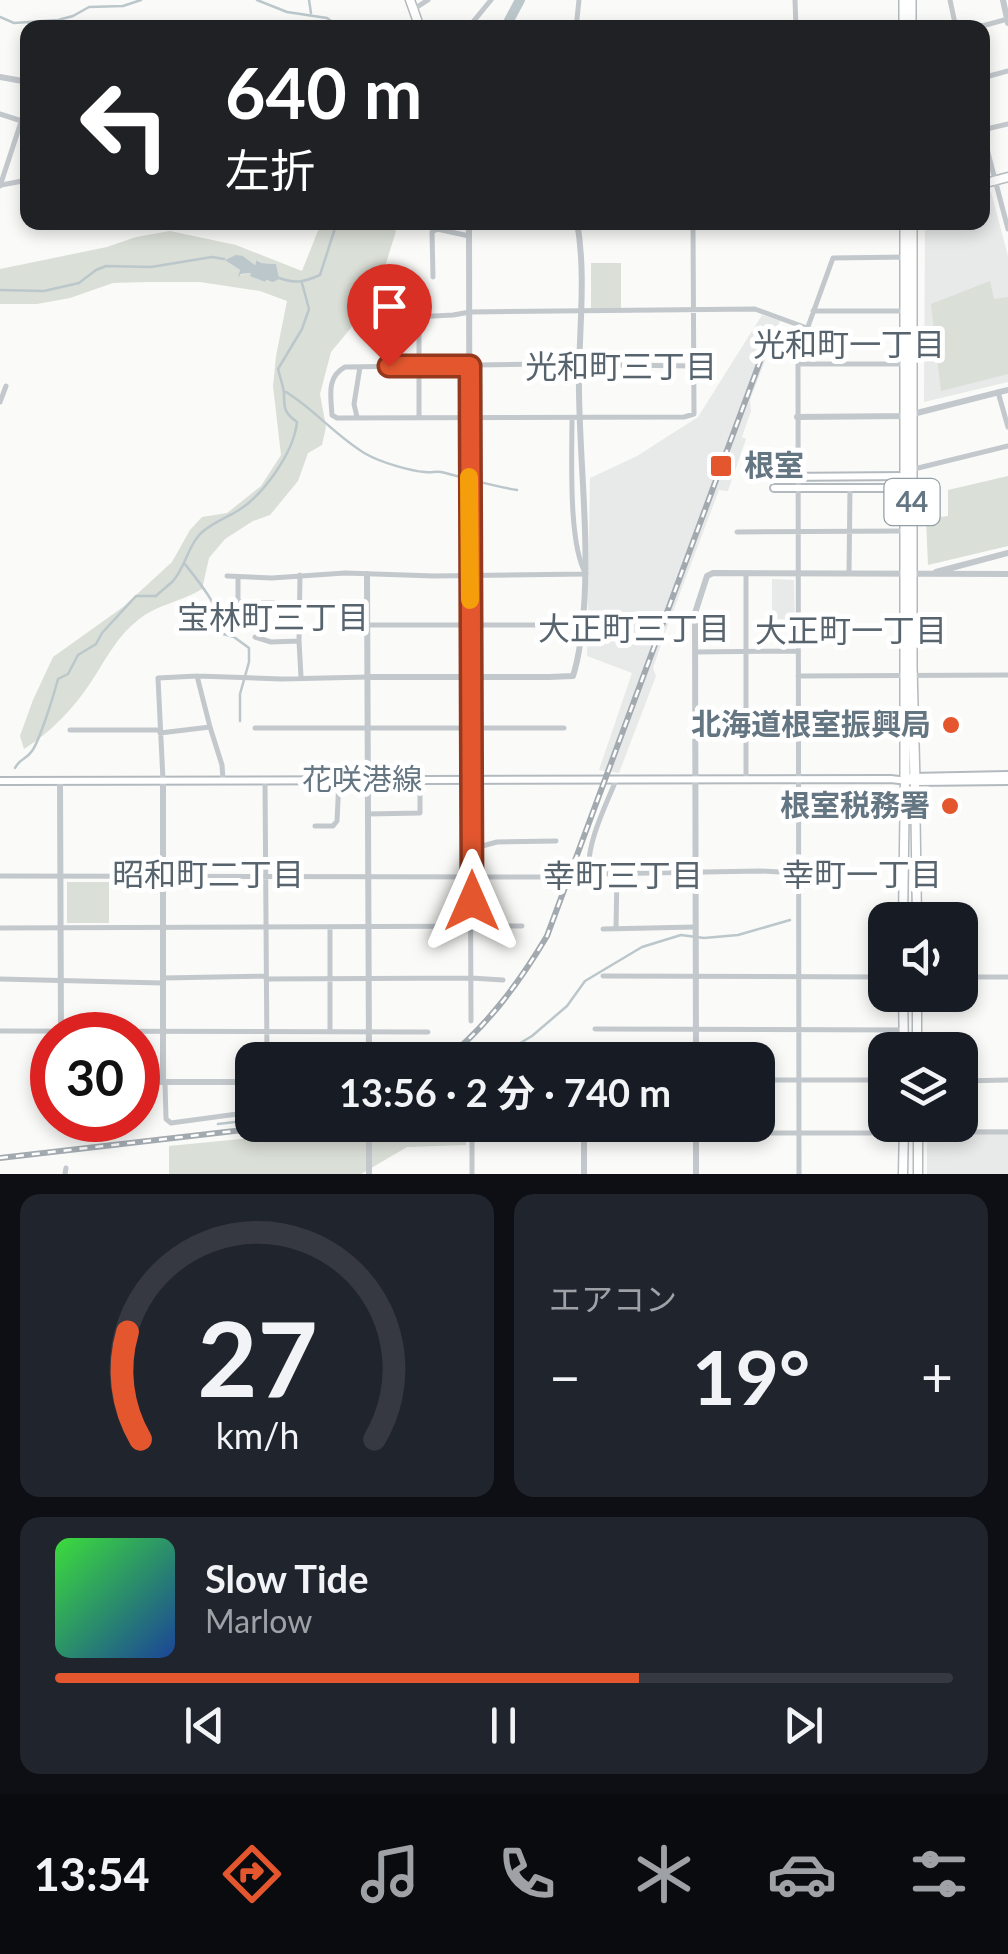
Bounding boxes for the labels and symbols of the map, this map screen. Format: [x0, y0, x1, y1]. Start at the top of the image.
pin [347, 264, 432, 367]
district label: 光和町一丁目 [753, 324, 945, 363]
district label: 光和町三丁目 [525, 346, 717, 385]
place label: 根室 [744, 446, 804, 482]
marker: 根室 [708, 453, 734, 479]
road number: 44 [884, 479, 940, 525]
district label: 宝林町三丁目 [177, 597, 369, 636]
district label: 大正町三丁目 [538, 608, 730, 647]
district label: 大正町一丁目 [755, 610, 947, 649]
place label: 北海道根室振興局 [691, 705, 931, 741]
marker: 北海道根室振興局 [940, 714, 962, 736]
street label: 花咲港線 [302, 760, 422, 796]
place label: 根室税務署 [780, 786, 930, 822]
marker: 根室税務署 [939, 795, 961, 817]
position arrow [420, 849, 524, 953]
district label: 昭和町二丁目 [112, 854, 304, 893]
district label: 幸町一丁目 [782, 854, 942, 893]
district label: 幸町三丁目 [543, 855, 703, 894]
speed limit sign: 30 [30, 1012, 160, 1142]

